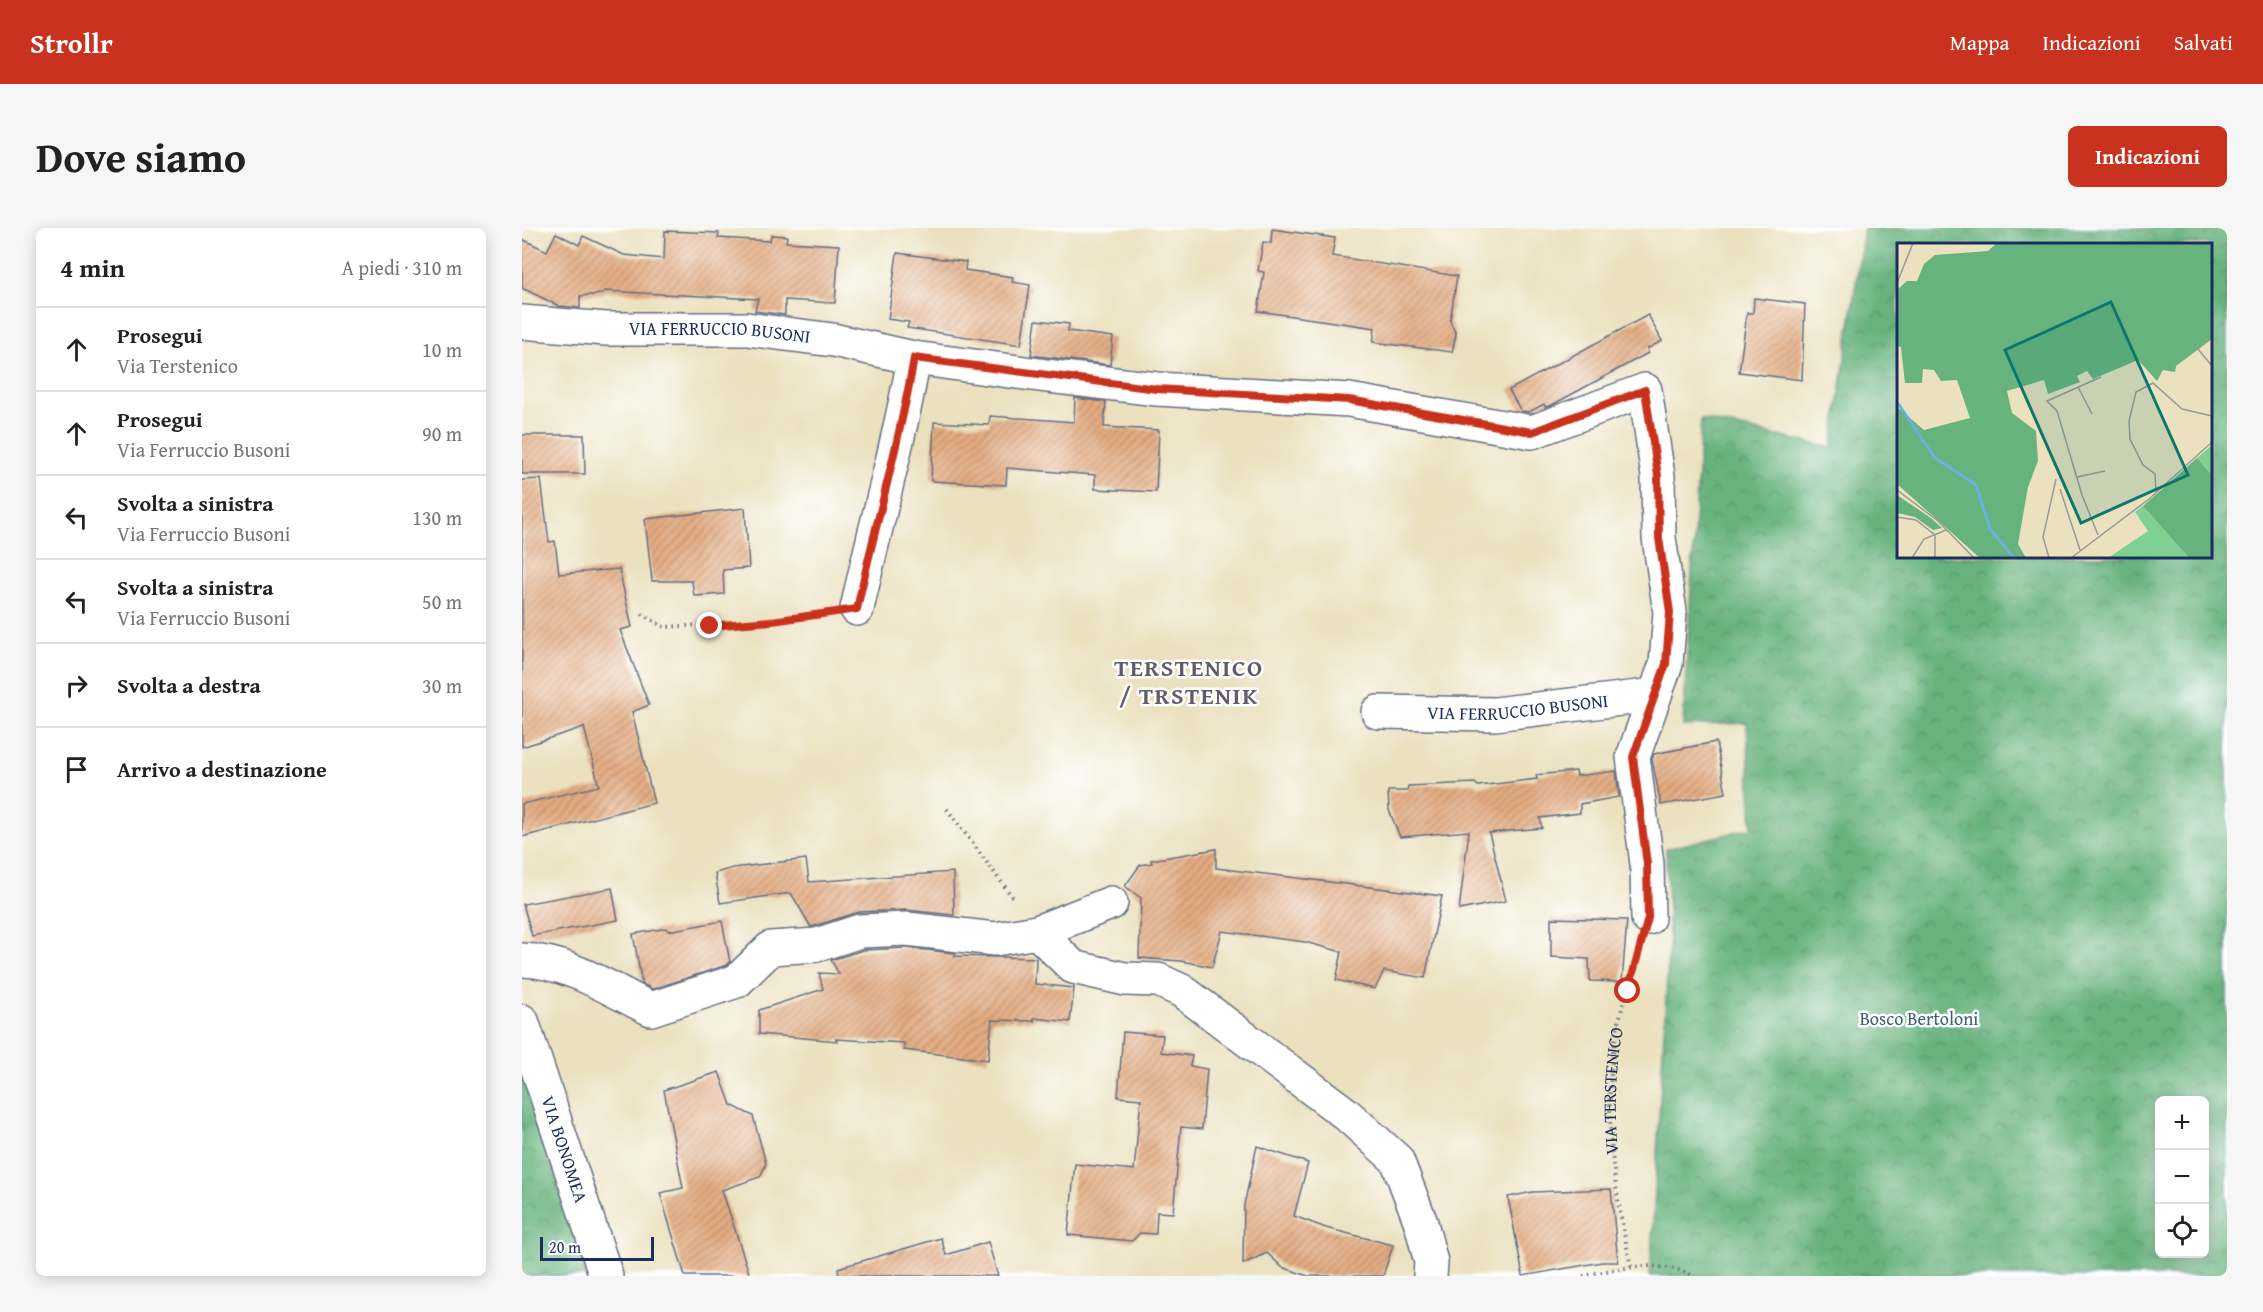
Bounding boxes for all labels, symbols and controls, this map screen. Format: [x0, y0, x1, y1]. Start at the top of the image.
text: Strollr [30, 22, 113, 63]
text: Mappa [1950, 27, 2010, 58]
text: Indicazioni [2043, 27, 2141, 58]
text: Salvati [2174, 27, 2233, 58]
text: Dove siamo [36, 126, 246, 187]
button: Indicazioni [2068, 126, 2227, 187]
inset map [1897, 243, 2212, 558]
text: 4 min [60, 248, 125, 287]
text: A piedi · 310 m [342, 253, 462, 282]
street label: VIA FERRUCCIO BUSONI [629, 315, 812, 350]
text: Prosegui [117, 319, 203, 351]
icon: ahead [60, 333, 93, 366]
text: 10 m [422, 335, 462, 364]
text: Via Terstenico [117, 351, 238, 380]
text: Prosegui [117, 403, 203, 435]
icon: ahead [60, 417, 93, 450]
text: 90 m [422, 419, 462, 448]
text: Via Ferruccio Busoni [117, 435, 290, 464]
text: Svolta a sinistra [117, 487, 274, 519]
icon: left [60, 501, 93, 534]
text: 130 m [412, 503, 462, 532]
text: Via Ferruccio Busoni [117, 519, 290, 548]
text: Svolta a sinistra [117, 571, 274, 603]
icon: left [60, 585, 93, 618]
text: 50 m [422, 587, 462, 616]
text: Via Ferruccio Busoni [117, 603, 290, 632]
route end [696, 612, 722, 638]
district label: TERSTENICO / TRSTENIK [1114, 650, 1264, 713]
icon: right [60, 669, 93, 702]
text: Svolta a destra [117, 669, 261, 701]
text: 30 m [422, 671, 462, 700]
street label: VIA FERRUCCIO BUSONI [1427, 687, 1610, 727]
icon: arrive [60, 753, 93, 786]
text: Arrivo a destinazione [117, 753, 327, 785]
route start [1614, 977, 1640, 1003]
park label: Bosco Bertoloni [1860, 1005, 1978, 1032]
street label: VIA TERSTENICO [1596, 1024, 1630, 1156]
street label: VIA BONOMEA [535, 1092, 595, 1206]
map controls [2155, 1096, 2209, 1258]
button: + [2155, 1096, 2209, 1150]
button: − [2155, 1150, 2209, 1204]
button: locate [2155, 1204, 2209, 1258]
scale bar [540, 1234, 654, 1262]
text: 20 m [549, 1235, 581, 1259]

